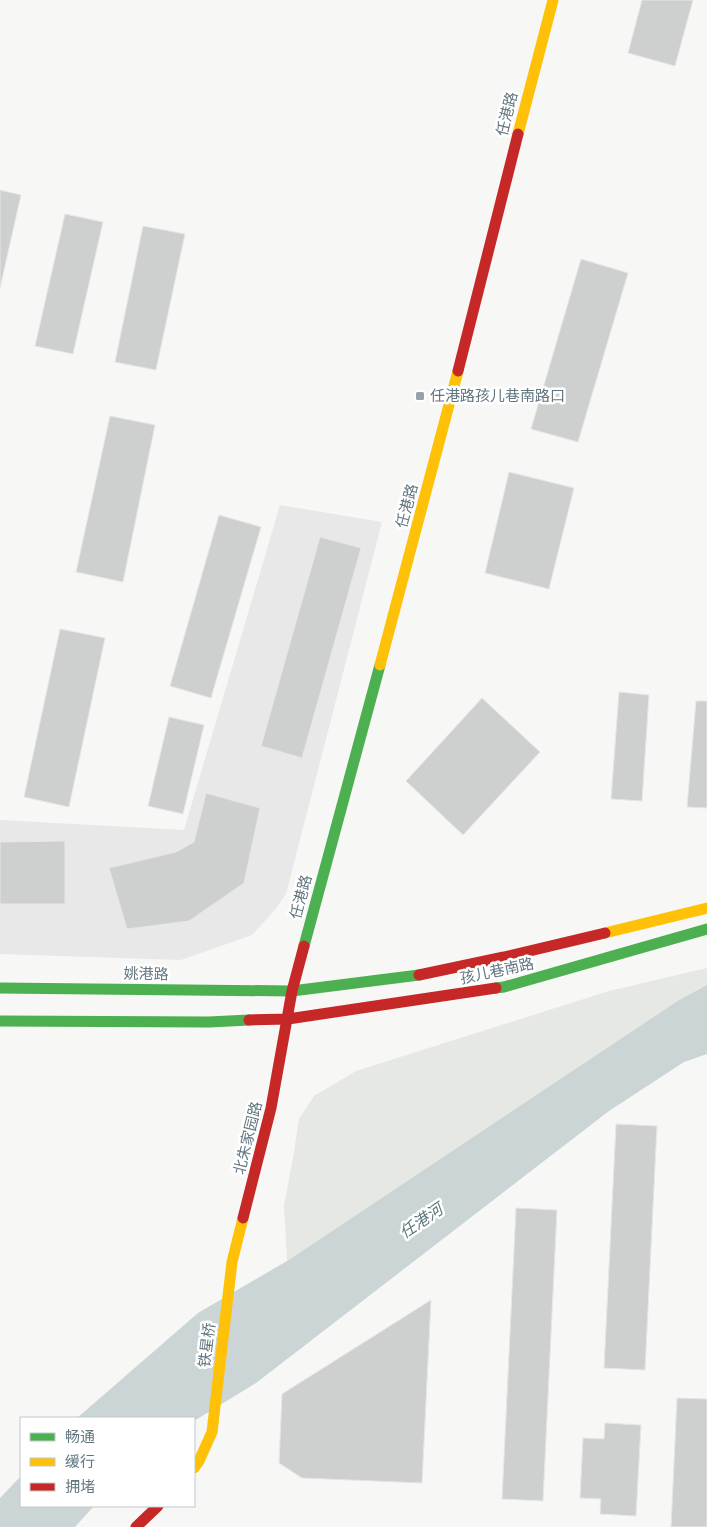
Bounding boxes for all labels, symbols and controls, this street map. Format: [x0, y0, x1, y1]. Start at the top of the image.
street label: 任港路 [493, 90, 521, 138]
place label: 任港路孩儿巷南路口 [430, 387, 565, 405]
marker: 任港路孩儿巷南路口 [414, 390, 426, 402]
street label: 任港路 [392, 482, 422, 530]
street label: 任港路 [286, 873, 316, 921]
street label: 孩儿巷南路 [458, 954, 536, 988]
street label: 姚港路 [123, 965, 169, 983]
street label: 北朱家园路 [230, 1099, 266, 1177]
water label: 任港河 [396, 1198, 449, 1242]
street label: 铁星桥 [195, 1322, 219, 1368]
legend [20, 1417, 195, 1507]
text: 畅通 [65, 1428, 95, 1446]
text: 缓行 [65, 1453, 95, 1471]
text: 拥堵 [65, 1478, 95, 1496]

